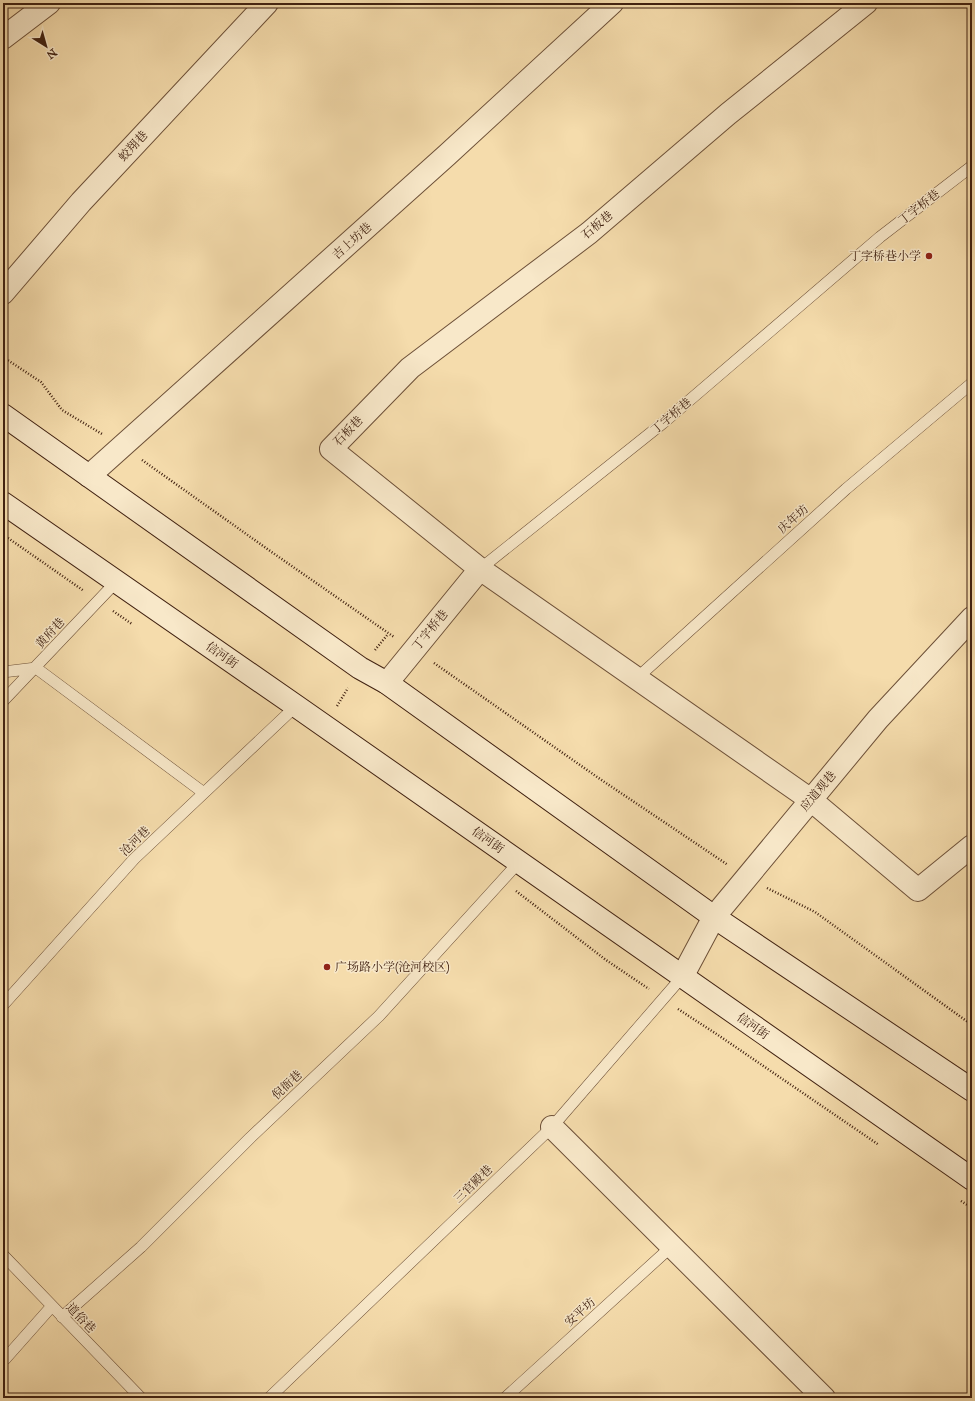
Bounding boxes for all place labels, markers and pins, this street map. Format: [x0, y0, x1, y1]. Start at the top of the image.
place label: 丁字桥巷小学 [849, 249, 921, 263]
marker: 丁字桥巷小学 [924, 251, 934, 261]
place label: 广场路小学(沧河校区) [335, 960, 450, 974]
marker: 广场路小学(沧河校区) [322, 962, 332, 972]

